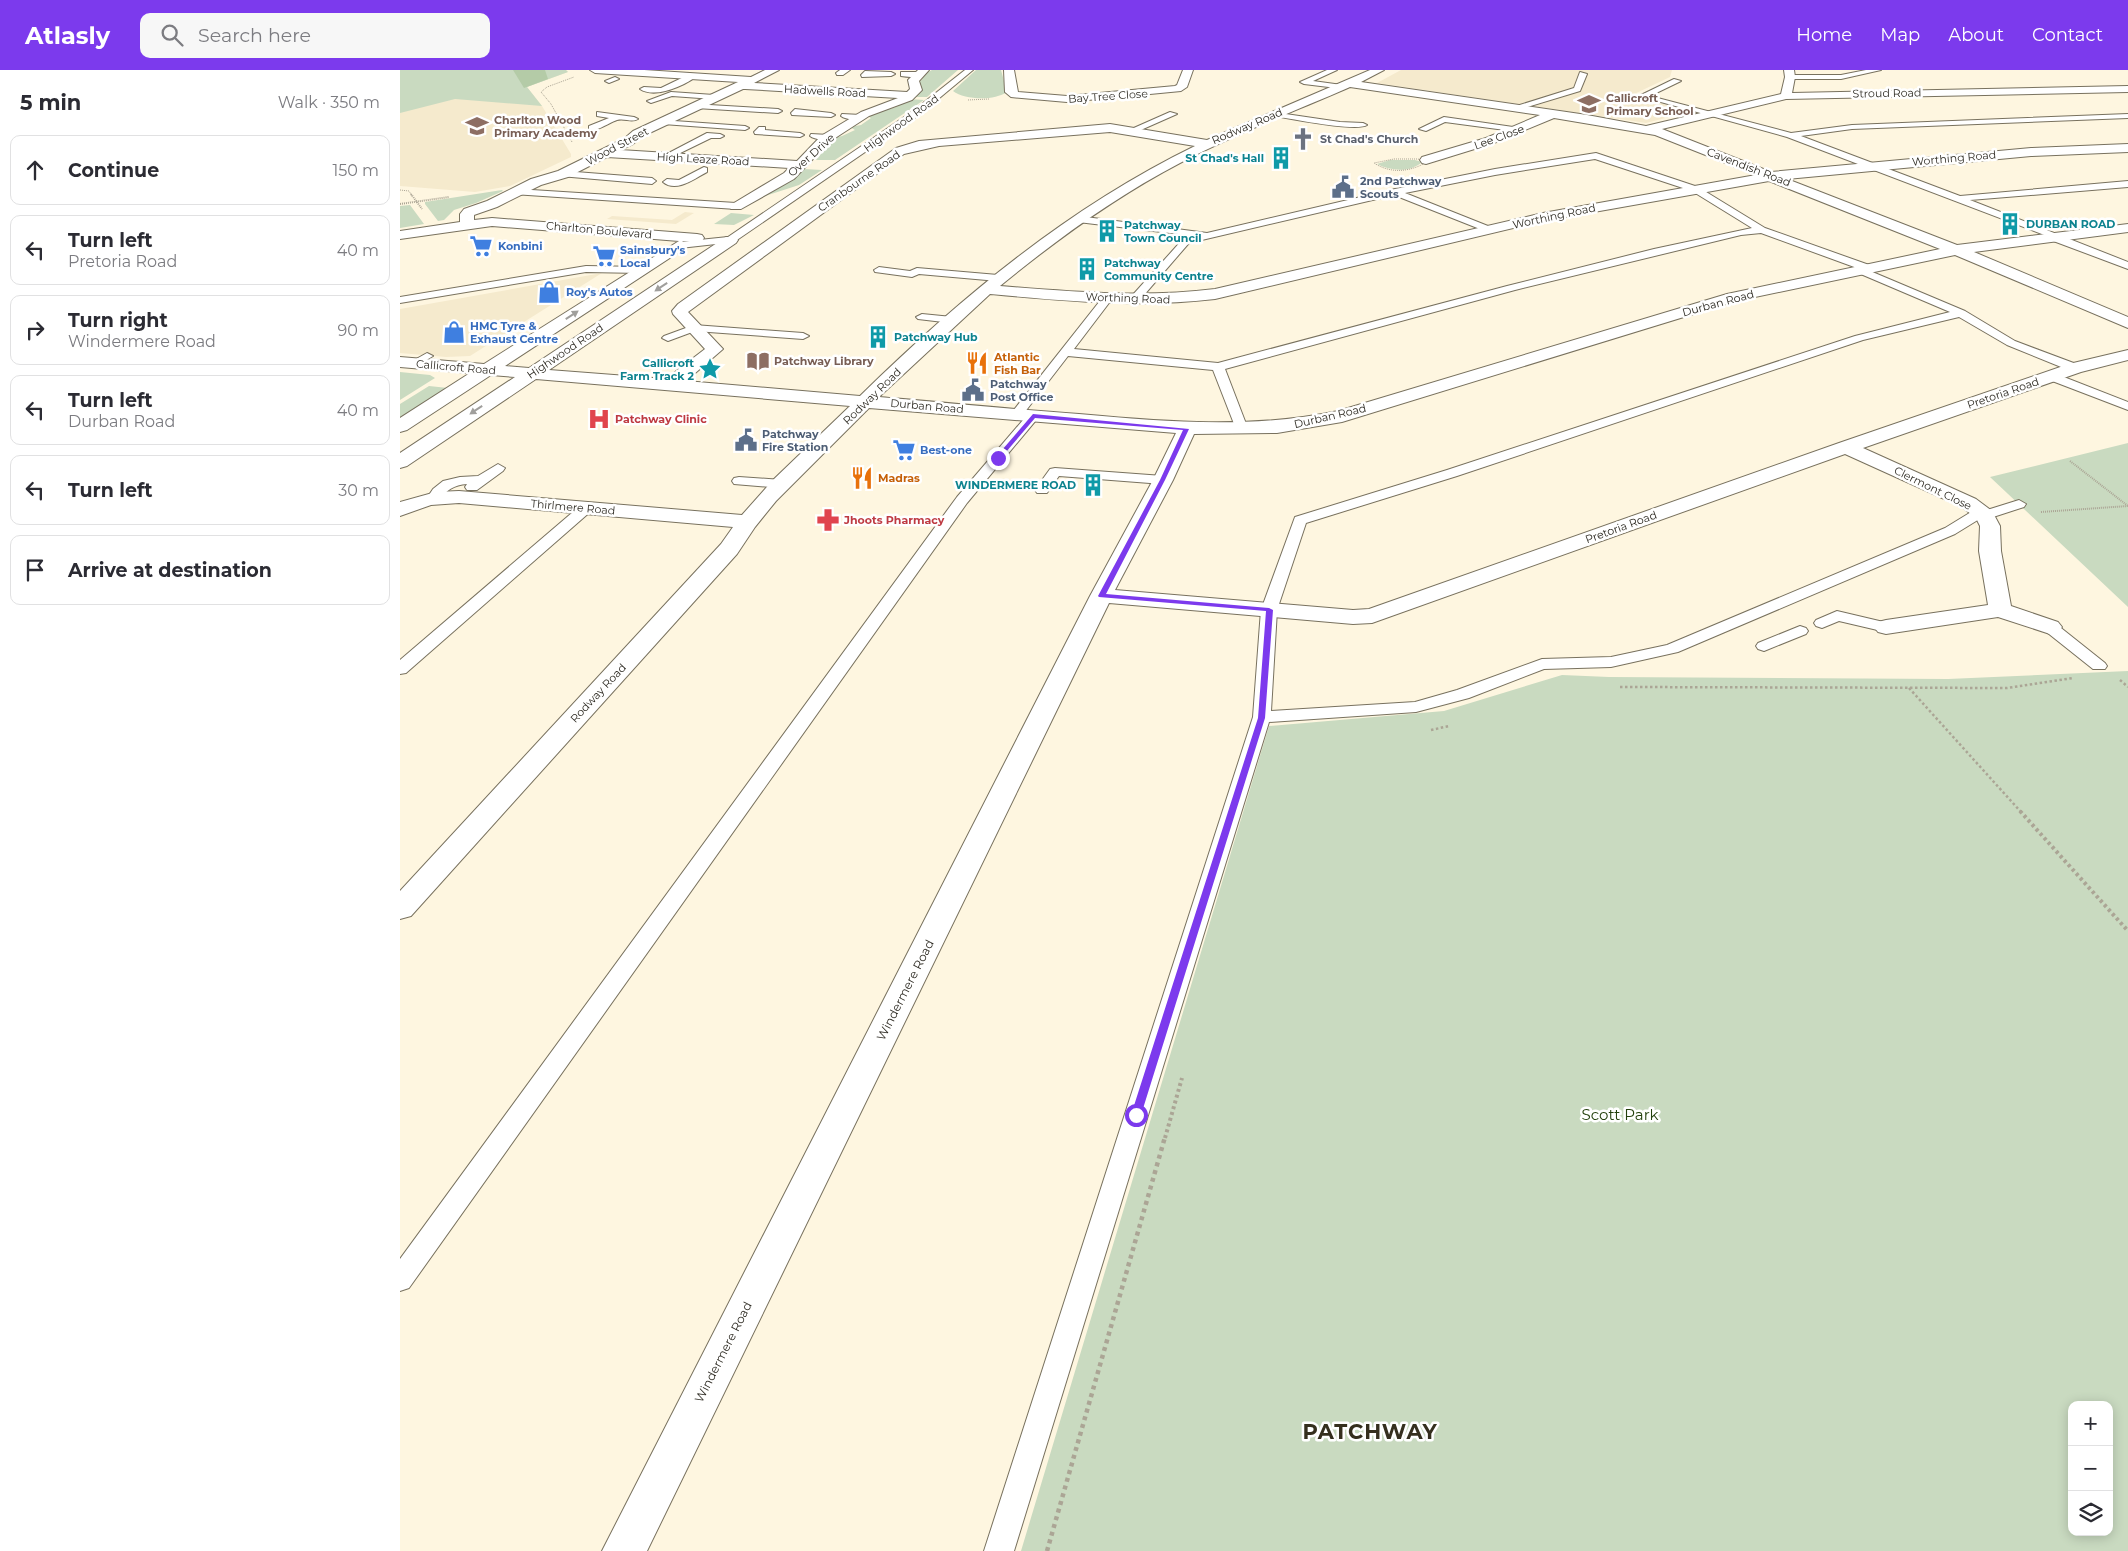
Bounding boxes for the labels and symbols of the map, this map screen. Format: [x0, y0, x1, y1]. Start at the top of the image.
street label: Hadwells Road [784, 82, 866, 100]
street label: Stroud Road [1852, 85, 1922, 101]
street label: Bay Tree Close [1068, 86, 1149, 106]
street label: Highwood Road [861, 91, 941, 155]
school or university icon: Callicroft Primary School [1576, 91, 1602, 117]
place label: Callicroft Primary School [1606, 91, 1694, 118]
street label: Rodway Road [1209, 105, 1285, 147]
school or university icon: Charlton Wood Primary Academy [464, 113, 490, 139]
place label: Charlton Wood Primary Academy [494, 113, 597, 140]
street label: Lee Close [1472, 121, 1526, 153]
street label: Wood Street [583, 123, 651, 168]
church icon: St Chad's Church [1290, 126, 1316, 152]
street label: Over Drive [785, 130, 837, 180]
place label: St Chad's Church [1320, 132, 1418, 146]
building icon: St Chad's Hall [1268, 145, 1294, 171]
street label: Cavendish Road [1705, 145, 1793, 189]
street label: Cranbourne Road [815, 147, 903, 215]
street label: Worthing Road [1911, 147, 1997, 169]
street label: High Leaze Road [656, 150, 750, 168]
place label: St Chad's Hall [1185, 151, 1264, 165]
public building icon: 2nd Patchway Scouts [1330, 174, 1356, 200]
place label: 2nd Patchway Scouts [1360, 174, 1442, 201]
street label: Worthing Road [1511, 200, 1597, 232]
building icon: DURBAN ROAD [1997, 211, 2023, 237]
place label: DURBAN ROAD [2026, 217, 2115, 231]
street label: Charlton Boulevard [545, 218, 653, 242]
building icon: Patchway Town Council [1094, 218, 1120, 244]
place label: Patchway Town Council [1124, 218, 1202, 245]
supermarket icon: Konbini [468, 233, 494, 259]
place label: Konbini [498, 239, 543, 253]
supermarket icon: Sainsbury's Local [591, 243, 617, 269]
place label: Sainsbury's Local [620, 243, 686, 270]
building icon: Patchway Community Centre [1074, 256, 1100, 282]
place label: Patchway Community Centre [1104, 256, 1213, 283]
shop icon: Roy's Autos [536, 279, 562, 305]
one-way arrow [654, 282, 668, 292]
place label: Roy's Autos [566, 285, 633, 299]
street label: Durban Road [1681, 287, 1755, 319]
street label: Worthing Road [1085, 290, 1171, 306]
one-way arrow [566, 310, 579, 319]
shop icon: HMC Tyre & Exhaust Centre [441, 319, 467, 345]
place label: HMC Tyre & Exhaust Centre [470, 319, 558, 346]
street label: Highwood Road [524, 320, 606, 382]
building icon: Patchway Hub [865, 324, 891, 350]
place label: Patchway Hub [894, 330, 978, 344]
library icon: Patchway Library [745, 348, 771, 374]
restaurant icon: Atlantic Fish Bar [964, 350, 990, 376]
place label: Atlantic Fish Bar [993, 350, 1041, 377]
place label: Patchway Library [774, 354, 874, 368]
place label: Callicroft Farm Track 2 [620, 356, 695, 383]
place icon: Callicroft Farm Track 2 [697, 356, 723, 382]
street label: Callicroft Road [415, 357, 497, 377]
street label: Rodway Road [840, 365, 904, 427]
street label: Pretoria Road [1965, 374, 2041, 412]
public building icon: Patchway Post Office [960, 377, 986, 403]
place label: Patchway Post Office [990, 377, 1053, 404]
street label: Durban Road [890, 396, 964, 416]
street label: Durban Road [1292, 401, 1368, 431]
one-way arrow [469, 406, 483, 415]
hospital icon: Patchway Clinic [586, 406, 612, 432]
place label: Patchway Clinic [615, 412, 707, 426]
public building icon: Patchway Fire Station [733, 427, 759, 453]
place label: Patchway Fire Station [762, 427, 828, 454]
supermarket icon: Best-one [891, 437, 917, 463]
place label: Best-one [920, 443, 972, 457]
route end [987, 447, 1010, 470]
street label: Clermont Close [1892, 463, 1974, 513]
restaurant icon: Madras [849, 465, 875, 491]
place label: Madras [878, 471, 920, 485]
building icon: WINDERMERE ROAD [1080, 472, 1106, 498]
place label: WINDERMERE ROAD [955, 478, 1076, 492]
street label: Thirlmere Road [530, 496, 616, 518]
pharmacy icon: Jhoots Pharmacy [815, 507, 841, 533]
street label: Pretoria Road [1583, 508, 1659, 546]
place label: Jhoots Pharmacy [843, 513, 945, 527]
street label: Rodway Road [567, 661, 629, 725]
street label: Windermere Road [873, 937, 937, 1043]
route start [1125, 1104, 1148, 1127]
park label: Scott Park [1581, 1105, 1659, 1124]
street label: Windermere Road [691, 1299, 755, 1405]
district label: PATCHWAY [1302, 1419, 1438, 1444]

